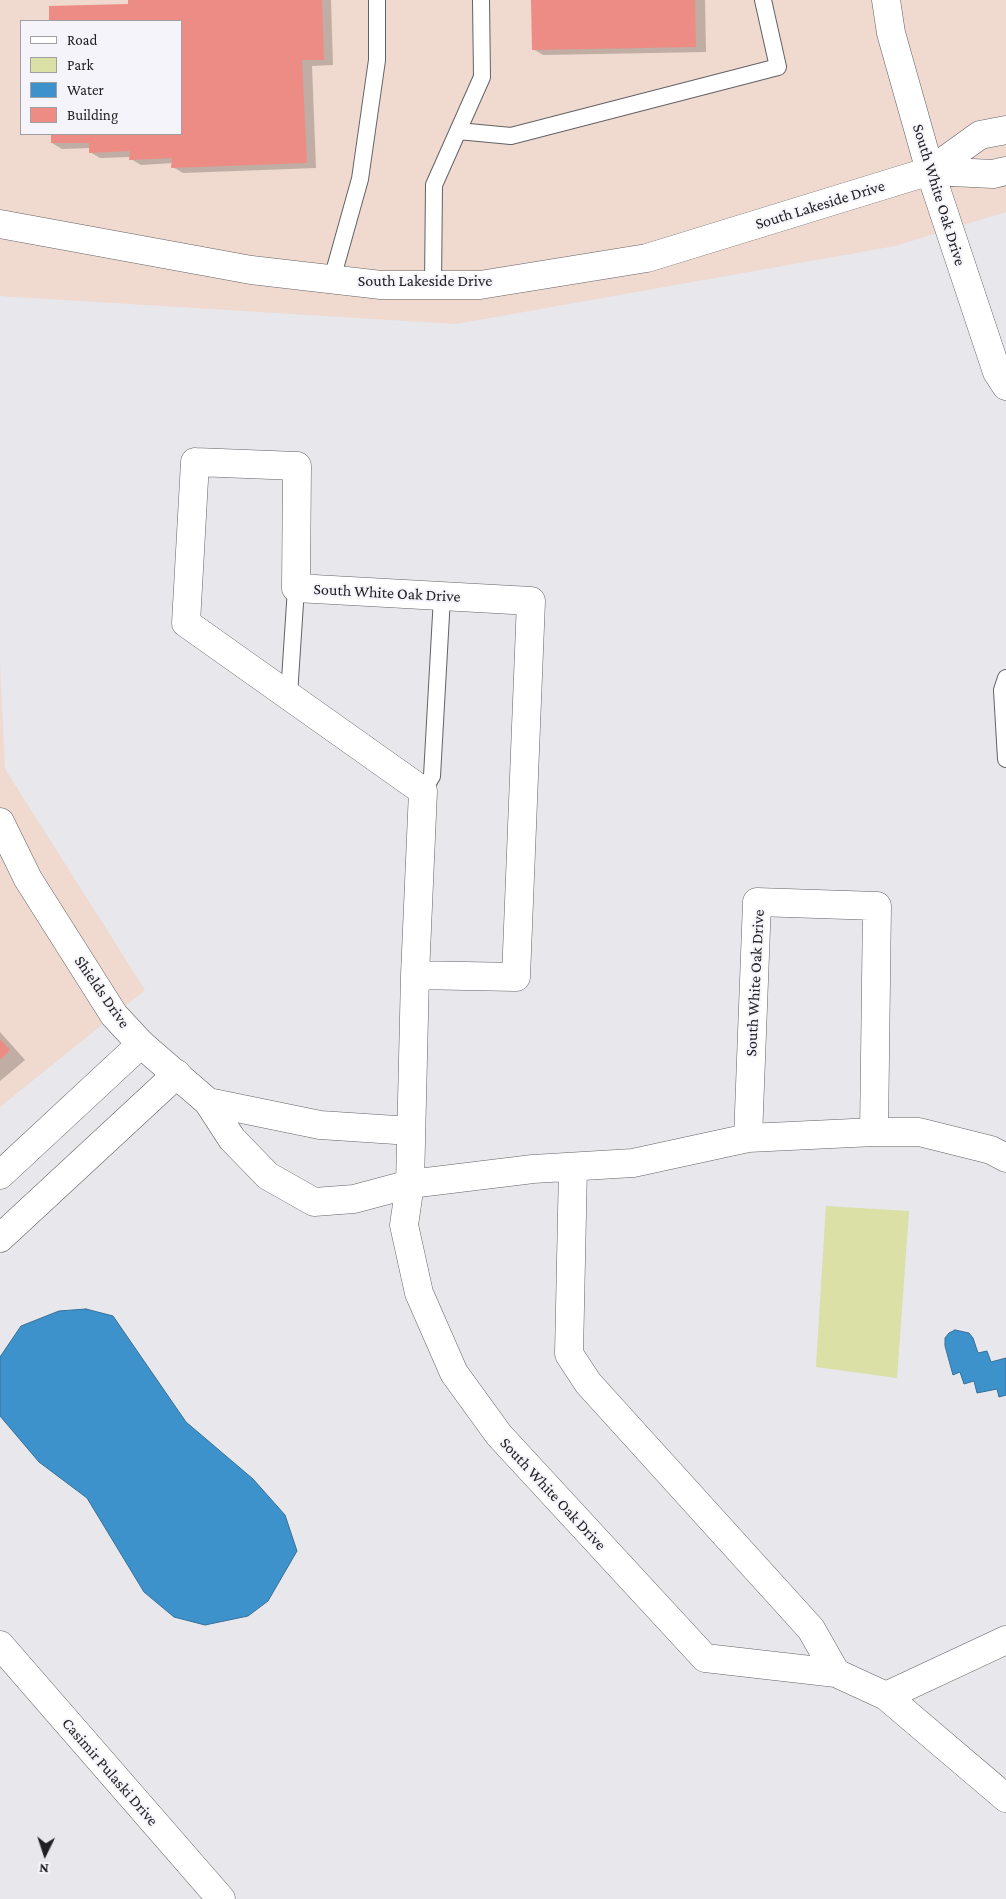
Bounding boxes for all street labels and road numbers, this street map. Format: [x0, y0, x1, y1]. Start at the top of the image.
street label: South White Oak Drive [908, 122, 970, 268]
street label: South Lakeside Drive [753, 176, 887, 234]
street label: South Lakeside Drive [358, 271, 492, 291]
street label: South White Oak Drive [313, 580, 461, 606]
street label: South White Oak Drive [742, 909, 768, 1057]
street label: Shields Drive [70, 952, 134, 1032]
street label: South White Oak Drive [496, 1434, 610, 1554]
street label: Casimir Pulaski Drive [58, 1714, 162, 1830]

